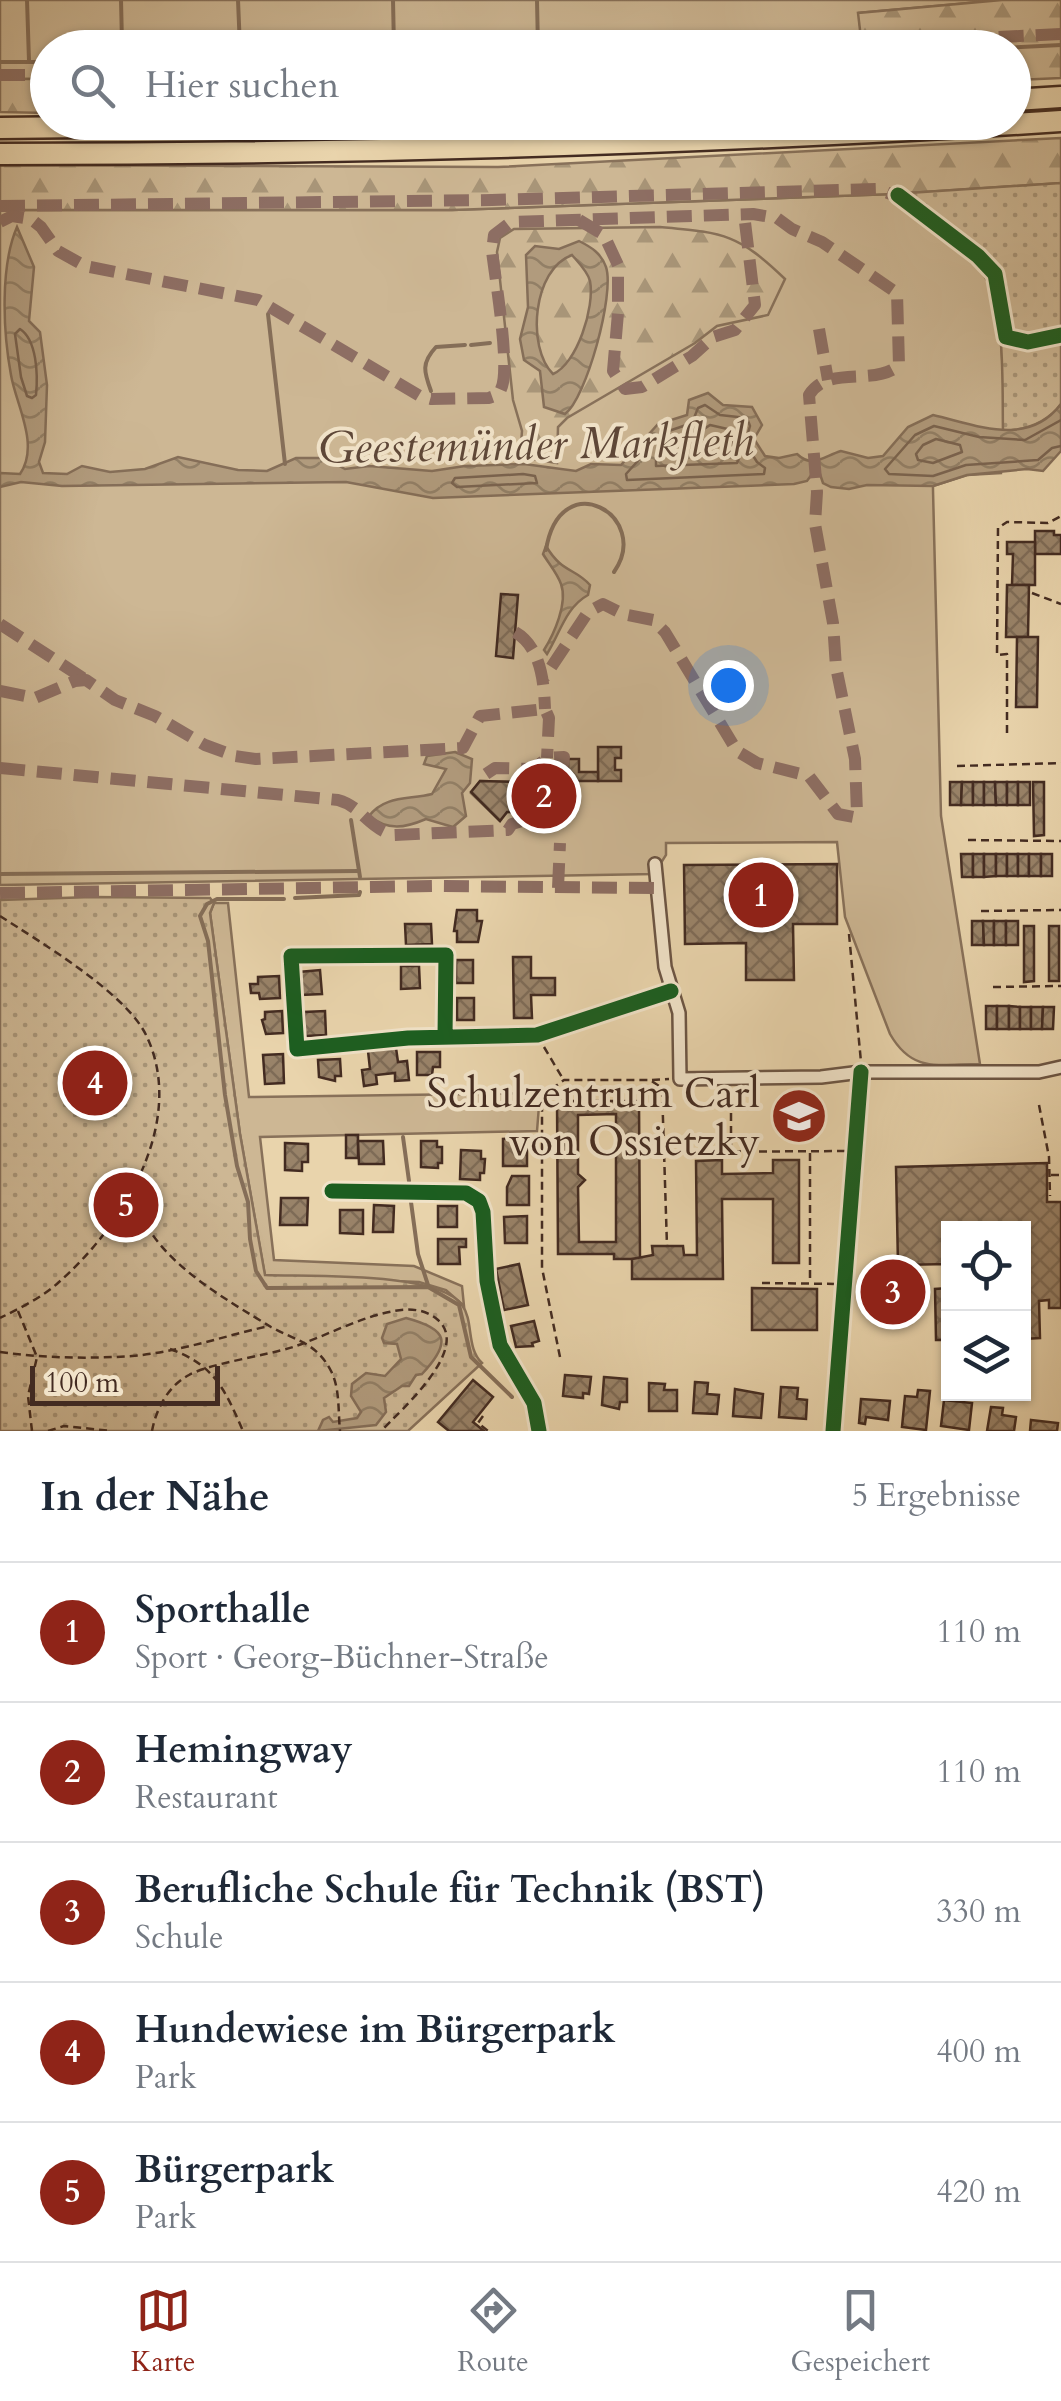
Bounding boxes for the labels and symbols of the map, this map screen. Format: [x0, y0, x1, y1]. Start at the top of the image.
water label: Geestemünder Markfleth [318, 410, 755, 479]
your location [703, 660, 754, 711]
pin: 2 [512, 758, 576, 834]
pin: 1 [728, 858, 794, 932]
pin: 4 [62, 1046, 128, 1120]
place label: Schulzentrum Carl von Ossietzky [427, 1065, 760, 1170]
school or university icon: Schulzentrum Carl von Ossietzky [769, 1086, 829, 1146]
pin: 5 [94, 1168, 158, 1242]
pin: 3 [860, 1254, 926, 1330]
scale bar [30, 1361, 220, 1406]

